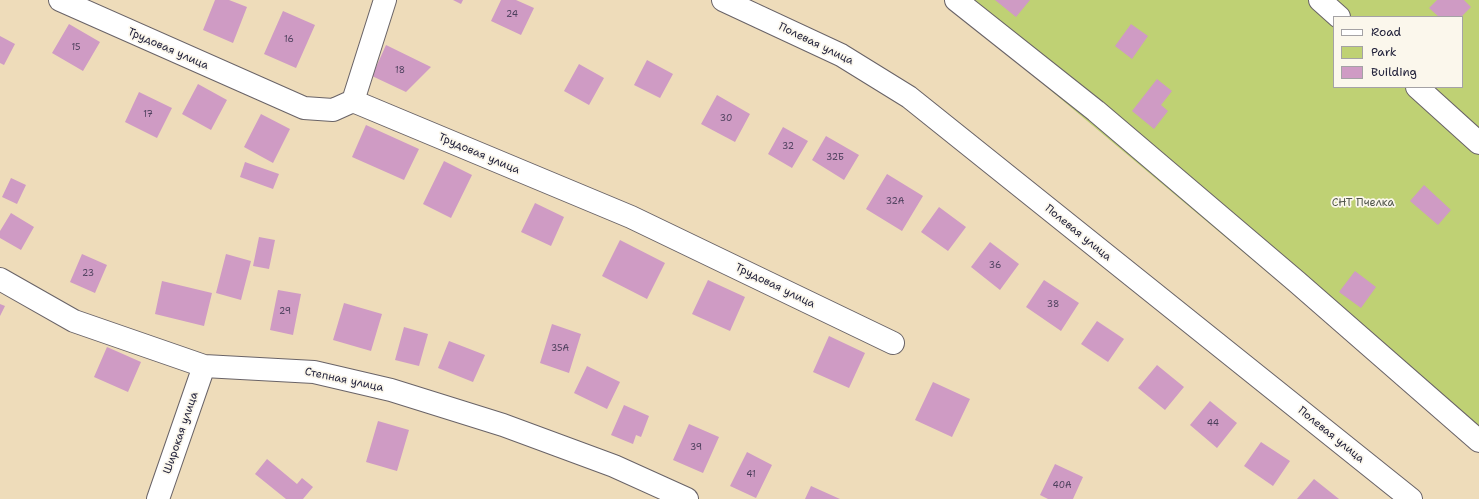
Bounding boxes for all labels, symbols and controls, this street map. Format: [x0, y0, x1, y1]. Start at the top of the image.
house number: 24 [506, 10, 518, 20]
legend [1333, 16, 1463, 88]
street label: Полевая улица [776, 20, 856, 68]
text: Road [1371, 24, 1401, 40]
street label: Трудовая улица [125, 25, 211, 73]
house number: 16 [284, 35, 294, 45]
house number: 15 [71, 43, 81, 53]
text: Park [1371, 44, 1397, 60]
text: Building [1371, 64, 1417, 80]
house number: 18 [395, 66, 405, 76]
house number: 17 [143, 110, 153, 120]
house number: 30 [720, 114, 732, 124]
street label: Трудовая улица [436, 131, 522, 177]
house number: 32 [782, 142, 794, 152]
house number: 32Б [826, 153, 844, 163]
park label: СНТ Пчелка [1332, 196, 1394, 210]
house number: 32А [886, 197, 904, 207]
street label: Полевая улица [1042, 202, 1114, 264]
street label: Трудовая улица [733, 261, 817, 311]
house number: 36 [989, 261, 1001, 271]
house number: 23 [82, 269, 94, 279]
house number: 38 [1047, 300, 1059, 310]
house number: 29 [279, 307, 291, 317]
house number: 35А [551, 344, 569, 354]
street label: Степная улица [303, 365, 385, 395]
street label: Широкая улица [161, 390, 201, 476]
street label: Полевая улица [1295, 404, 1367, 466]
house number: 44 [1207, 419, 1219, 429]
house number: 39 [690, 443, 702, 453]
house number: 41 [746, 470, 756, 480]
house number: 40А [1052, 481, 1072, 491]

